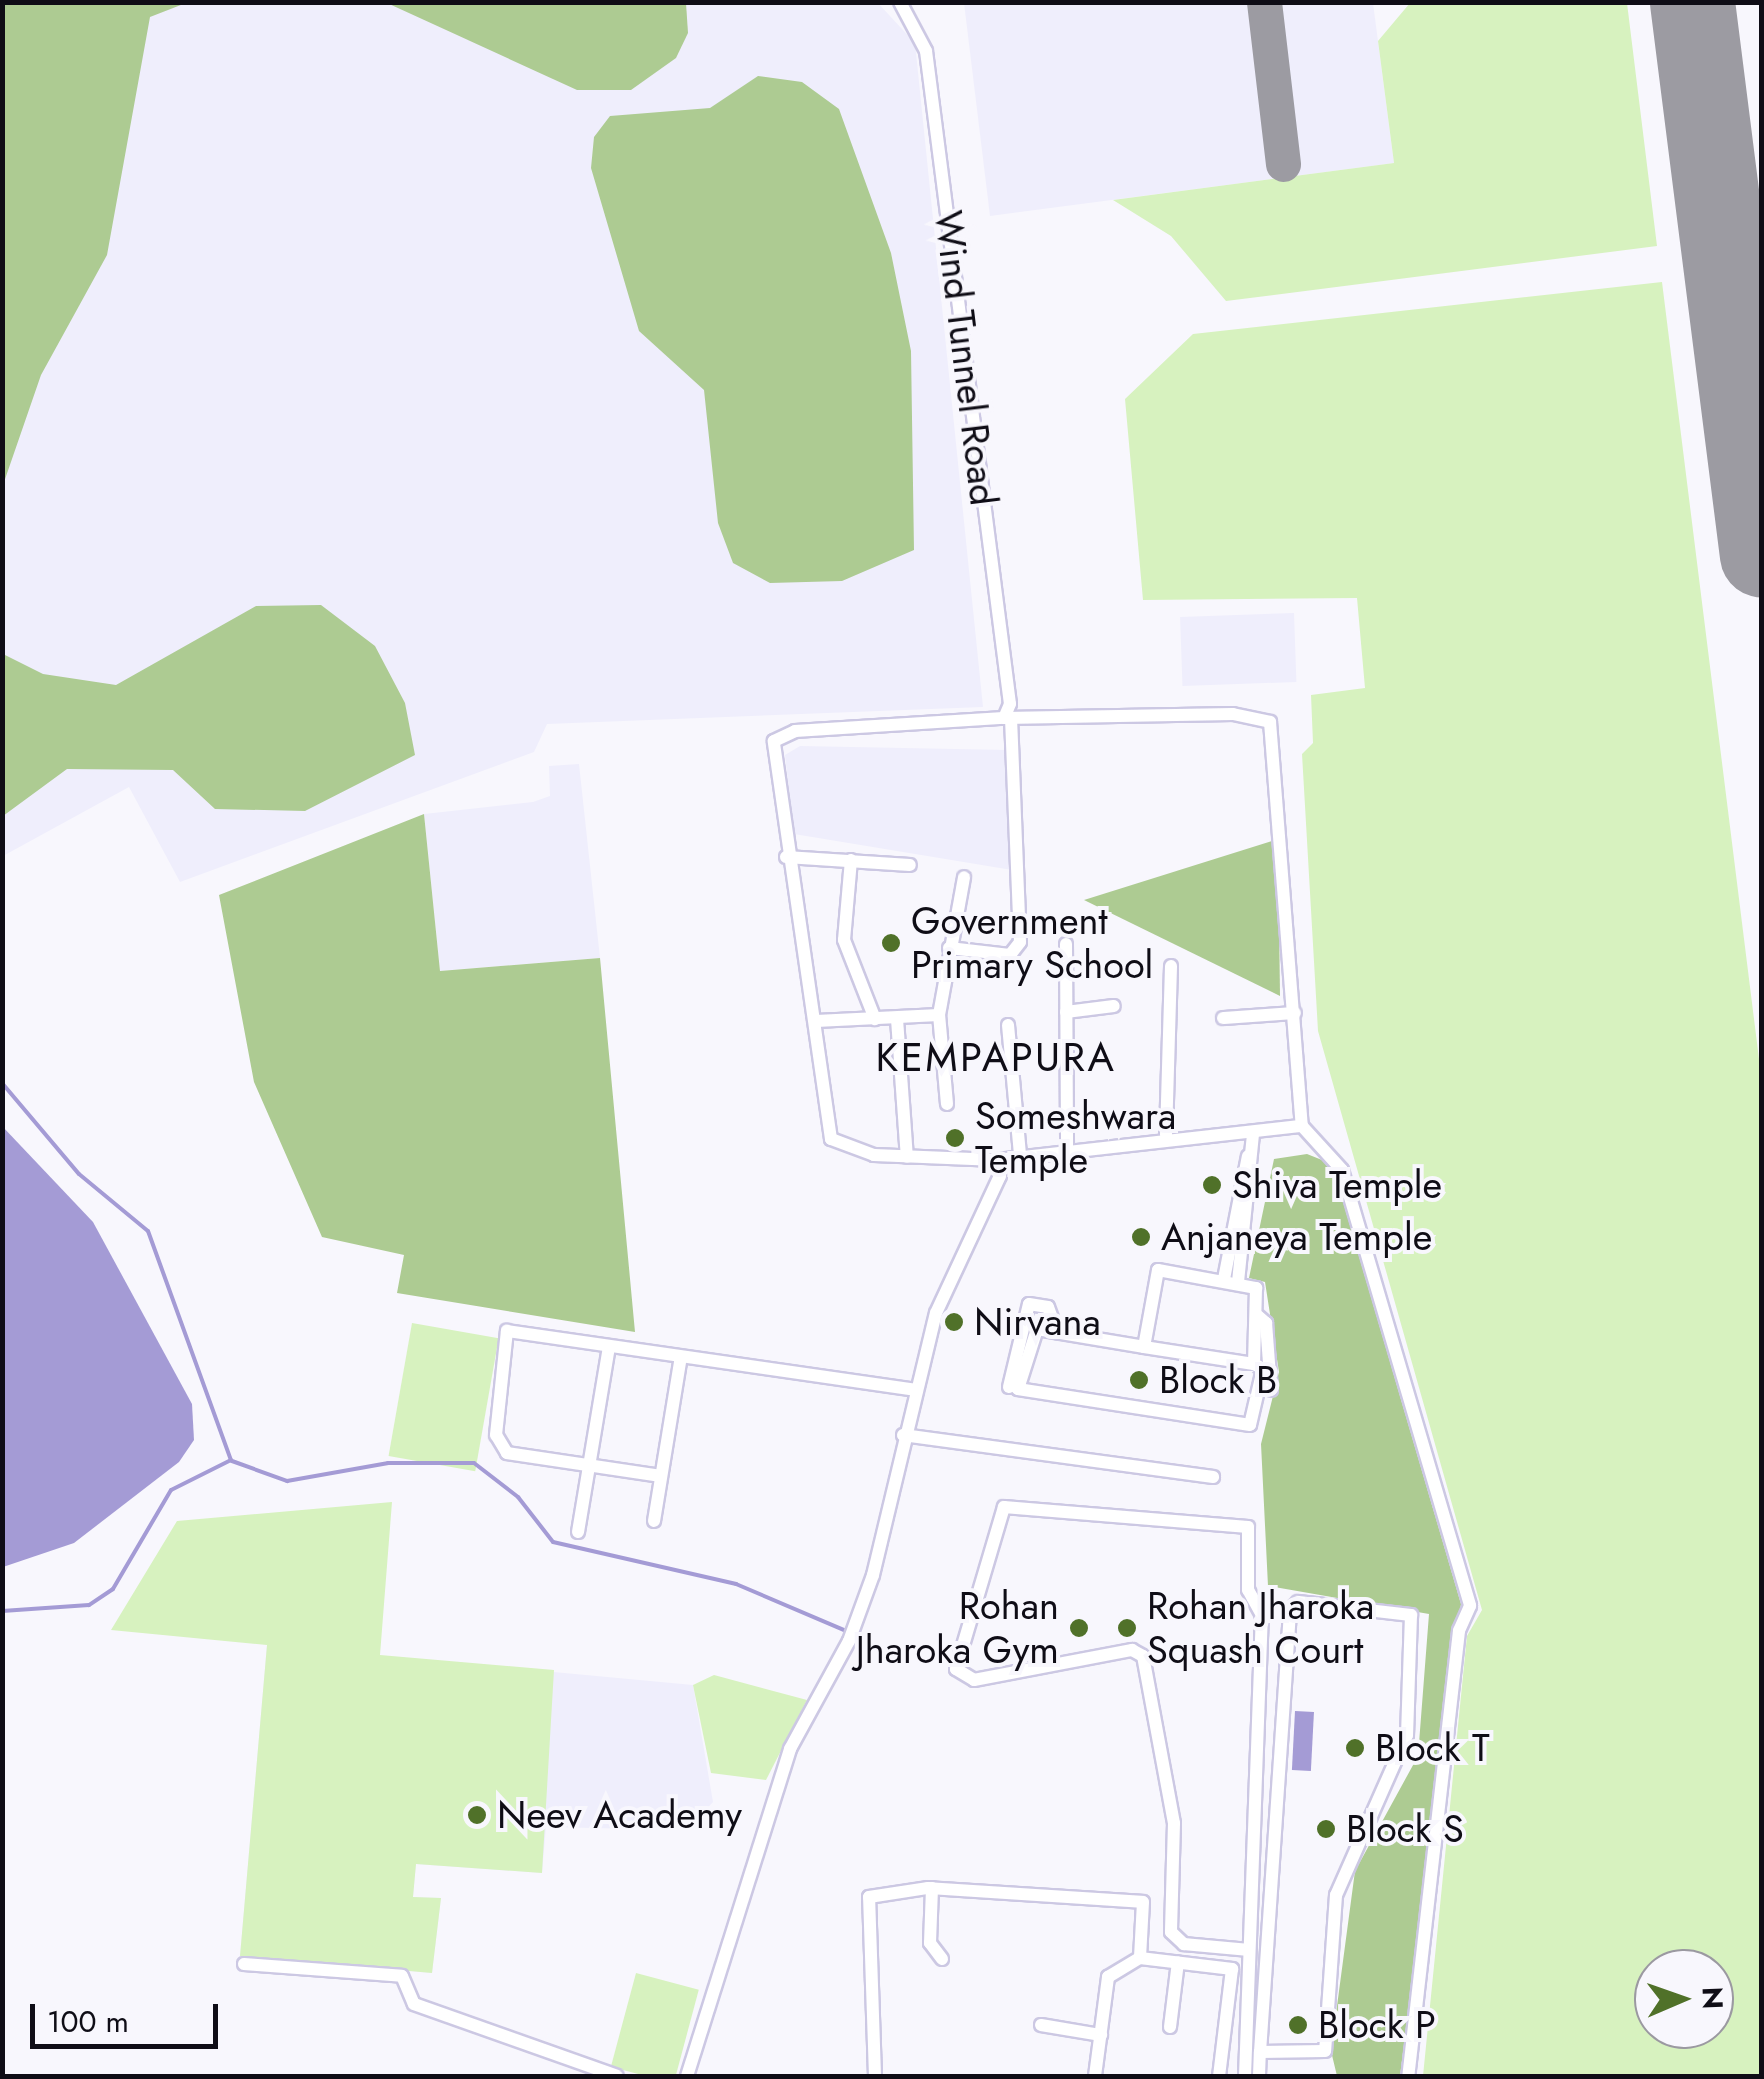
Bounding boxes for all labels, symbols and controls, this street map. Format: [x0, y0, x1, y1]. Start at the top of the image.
street label: Wind Tunnel Road [925, 208, 1007, 508]
place label: Government Primary School [911, 898, 1153, 988]
marker: Government Primary School [880, 932, 902, 954]
district label: KEMPAPURA [876, 1033, 1116, 1081]
place label: Someshwara Temple [975, 1093, 1176, 1182]
marker: Someshwara Temple [944, 1127, 966, 1149]
place label: Shiva Temple [1232, 1162, 1442, 1208]
marker: Shiva Temple [1201, 1174, 1223, 1196]
place label: Anjaneya Temple [1161, 1214, 1432, 1260]
marker: Anjaneya Temple [1130, 1226, 1152, 1248]
place label: Nirvana [974, 1299, 1101, 1345]
marker: Nirvana [943, 1311, 965, 1333]
place label: Block B [1159, 1357, 1277, 1403]
marker: Block B [1128, 1369, 1150, 1391]
place label: Rohan Jharoka Gym [856, 1583, 1059, 1672]
place label: Rohan Jharoka Squash Court [1147, 1583, 1374, 1672]
marker: Rohan Jharoka Gym [1068, 1617, 1090, 1639]
marker: Rohan Jharoka Squash Court [1116, 1617, 1138, 1639]
place label: Block T [1375, 1725, 1490, 1771]
marker: Block T [1344, 1737, 1366, 1759]
place label: Neev Academy [497, 1792, 742, 1838]
marker: Neev Academy [466, 1804, 488, 1826]
place label: Block S [1346, 1806, 1464, 1852]
marker: Block S [1315, 1818, 1337, 1840]
north arrow [1634, 1949, 1734, 2049]
scale bar [35, 1984, 222, 2046]
text: N [1692, 1986, 1733, 2010]
text: 100 m [47, 2000, 129, 2043]
place label: Block P [1318, 2002, 1436, 2048]
marker: Block P [1287, 2014, 1309, 2036]

